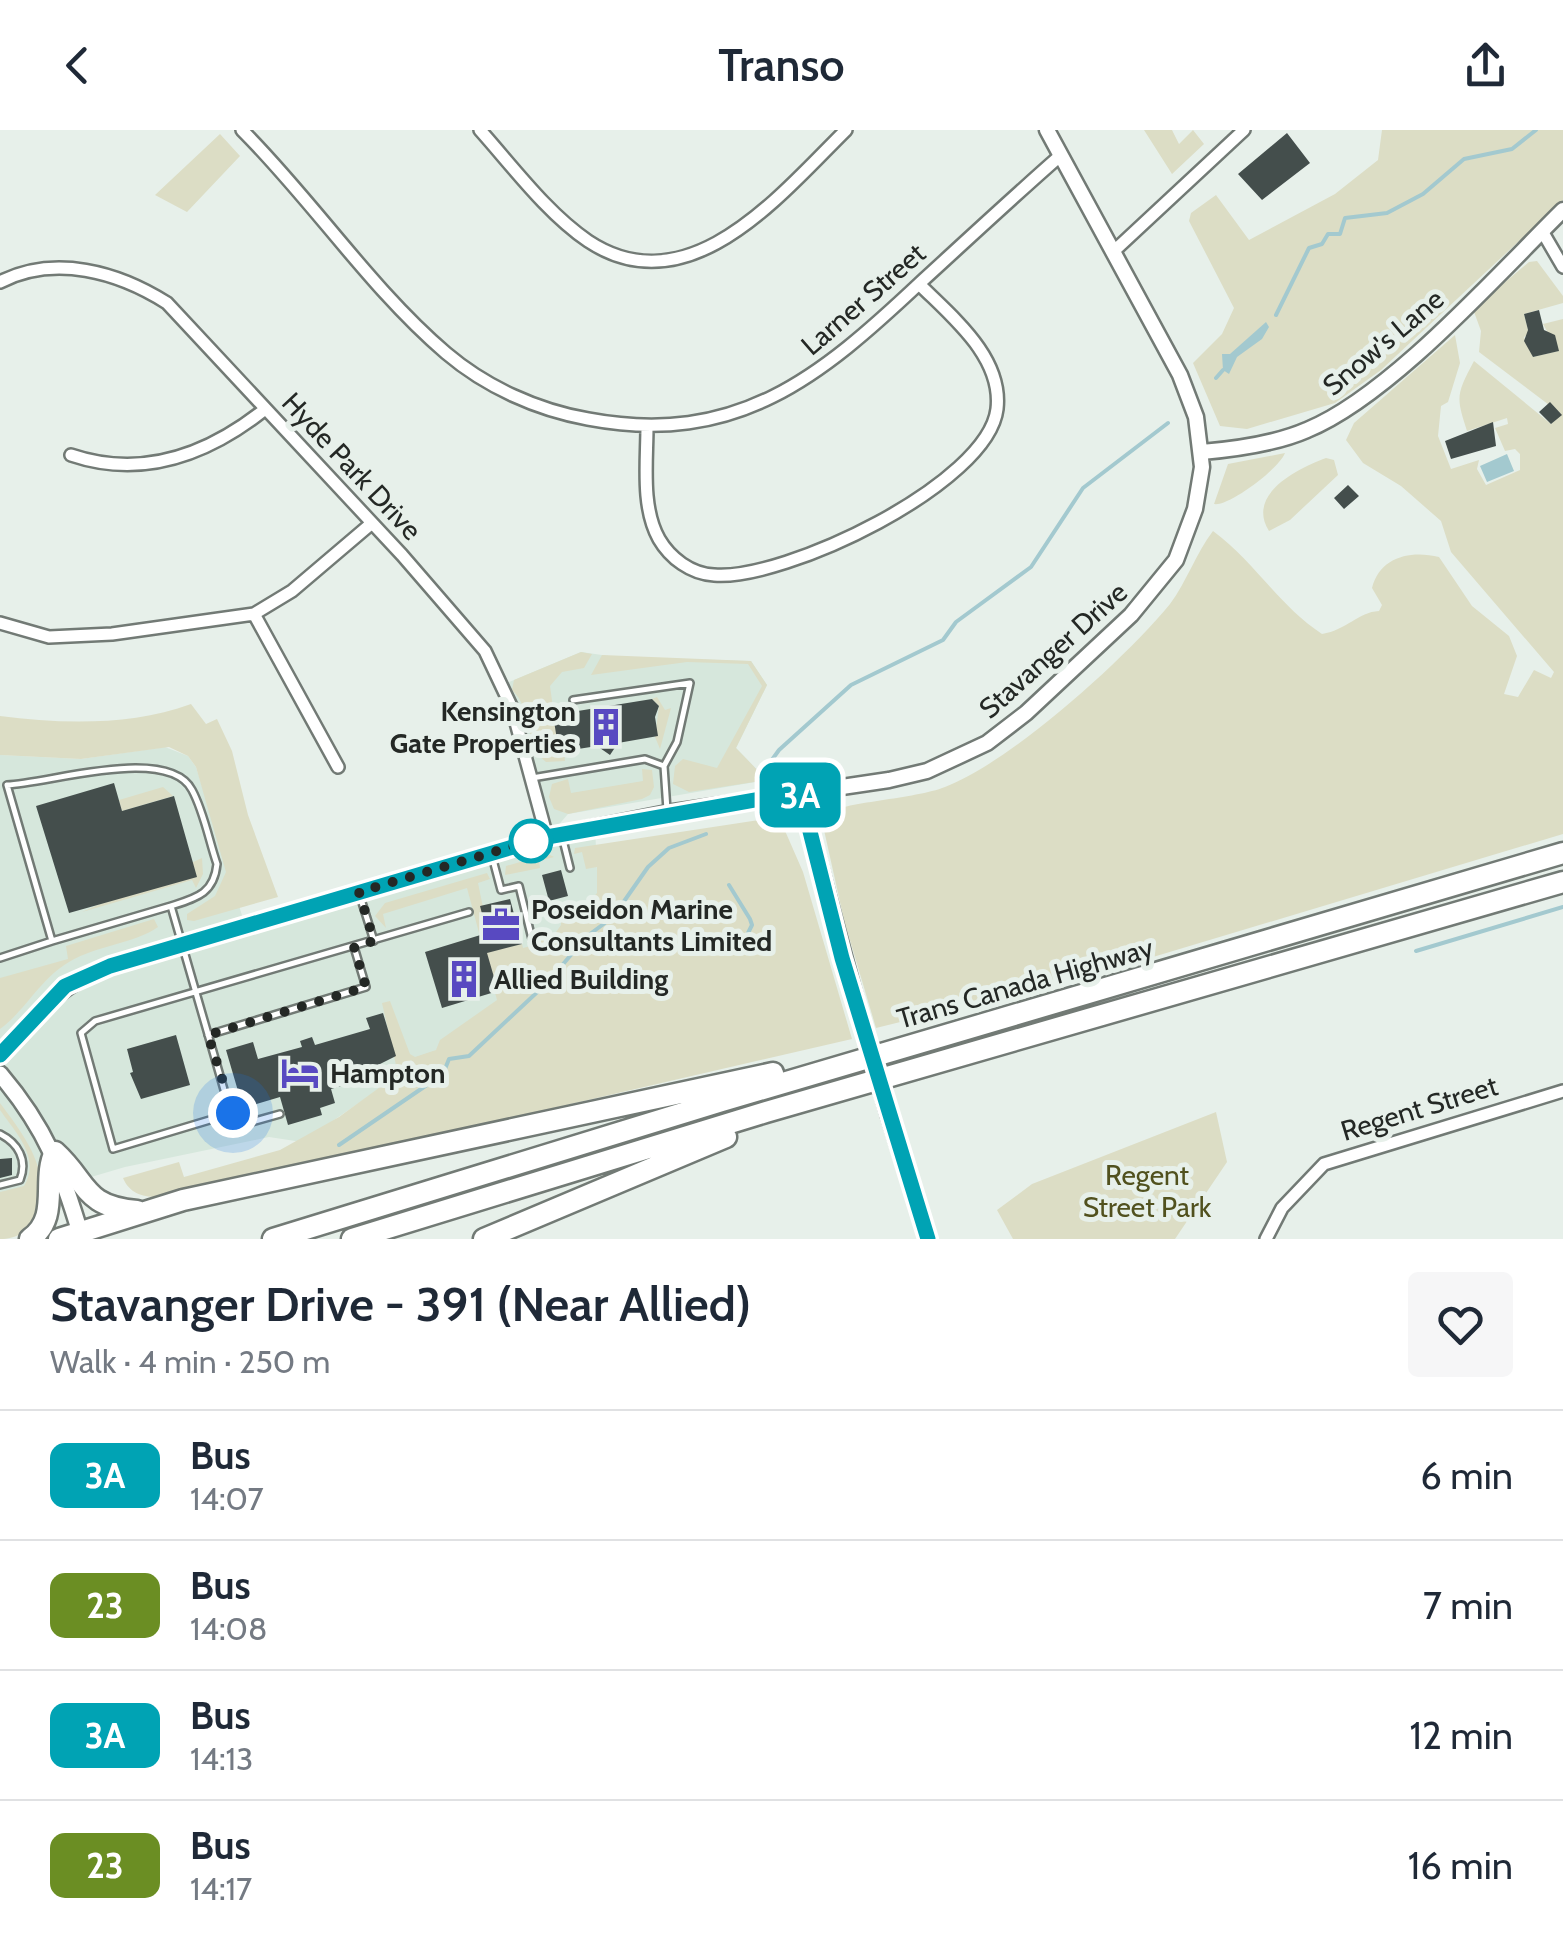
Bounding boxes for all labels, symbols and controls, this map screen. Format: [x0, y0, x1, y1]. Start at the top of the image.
icon: back [50, 38, 105, 93]
text: Transo [718, 38, 845, 92]
icon: share [1458, 38, 1513, 93]
street label: Larner Street [794, 236, 932, 362]
street label: Snow's Lane [1316, 282, 1450, 402]
street label: Hyde Park Drive [275, 385, 429, 547]
street label: Stavanger Drive [972, 575, 1134, 725]
place label: Kensington Gate Properties [390, 694, 576, 760]
building icon: Kensington Gate Properties [585, 706, 627, 748]
line badge: 3A [755, 762, 845, 828]
text: 3A [780, 774, 820, 817]
unlabelled marker [510, 820, 552, 862]
place label: Poseidon Marine Consultants Limited [531, 892, 772, 958]
office icon: Poseidon Marine Consultants Limited [480, 904, 522, 946]
street label: Trans Canada Highway [893, 930, 1157, 1036]
building icon: Allied Building [443, 958, 485, 1000]
place label: Allied Building [494, 962, 668, 996]
hotel icon: Hampton [279, 1052, 321, 1094]
place label: Hampton [330, 1056, 445, 1090]
street label: Regent Street [1337, 1068, 1501, 1148]
your location [208, 1088, 258, 1138]
park label: Regent Street Park [1083, 1158, 1212, 1224]
button: heart [1408, 1272, 1513, 1377]
text: Stavanger Drive - 391 (Near Allied) [50, 1275, 751, 1333]
text: Walk · 4 min · 250 m [50, 1342, 330, 1381]
text: Bus [190, 1432, 251, 1479]
text: 6 min [1420, 1452, 1513, 1499]
text: 3A [85, 1454, 125, 1497]
text: 14:07 [190, 1479, 264, 1518]
text: Bus [190, 1562, 251, 1609]
text: 7 min [1423, 1582, 1513, 1629]
text: 23 [86, 1584, 124, 1627]
text: 14:08 [190, 1609, 267, 1648]
text: Bus [190, 1692, 251, 1739]
text: 12 min [1410, 1712, 1513, 1759]
text: 3A [85, 1714, 125, 1757]
text: 14:13 [190, 1739, 253, 1778]
text: Bus [190, 1822, 251, 1869]
text: 16 min [1408, 1842, 1513, 1889]
text: 23 [86, 1844, 124, 1887]
text: 14:17 [190, 1869, 252, 1908]

